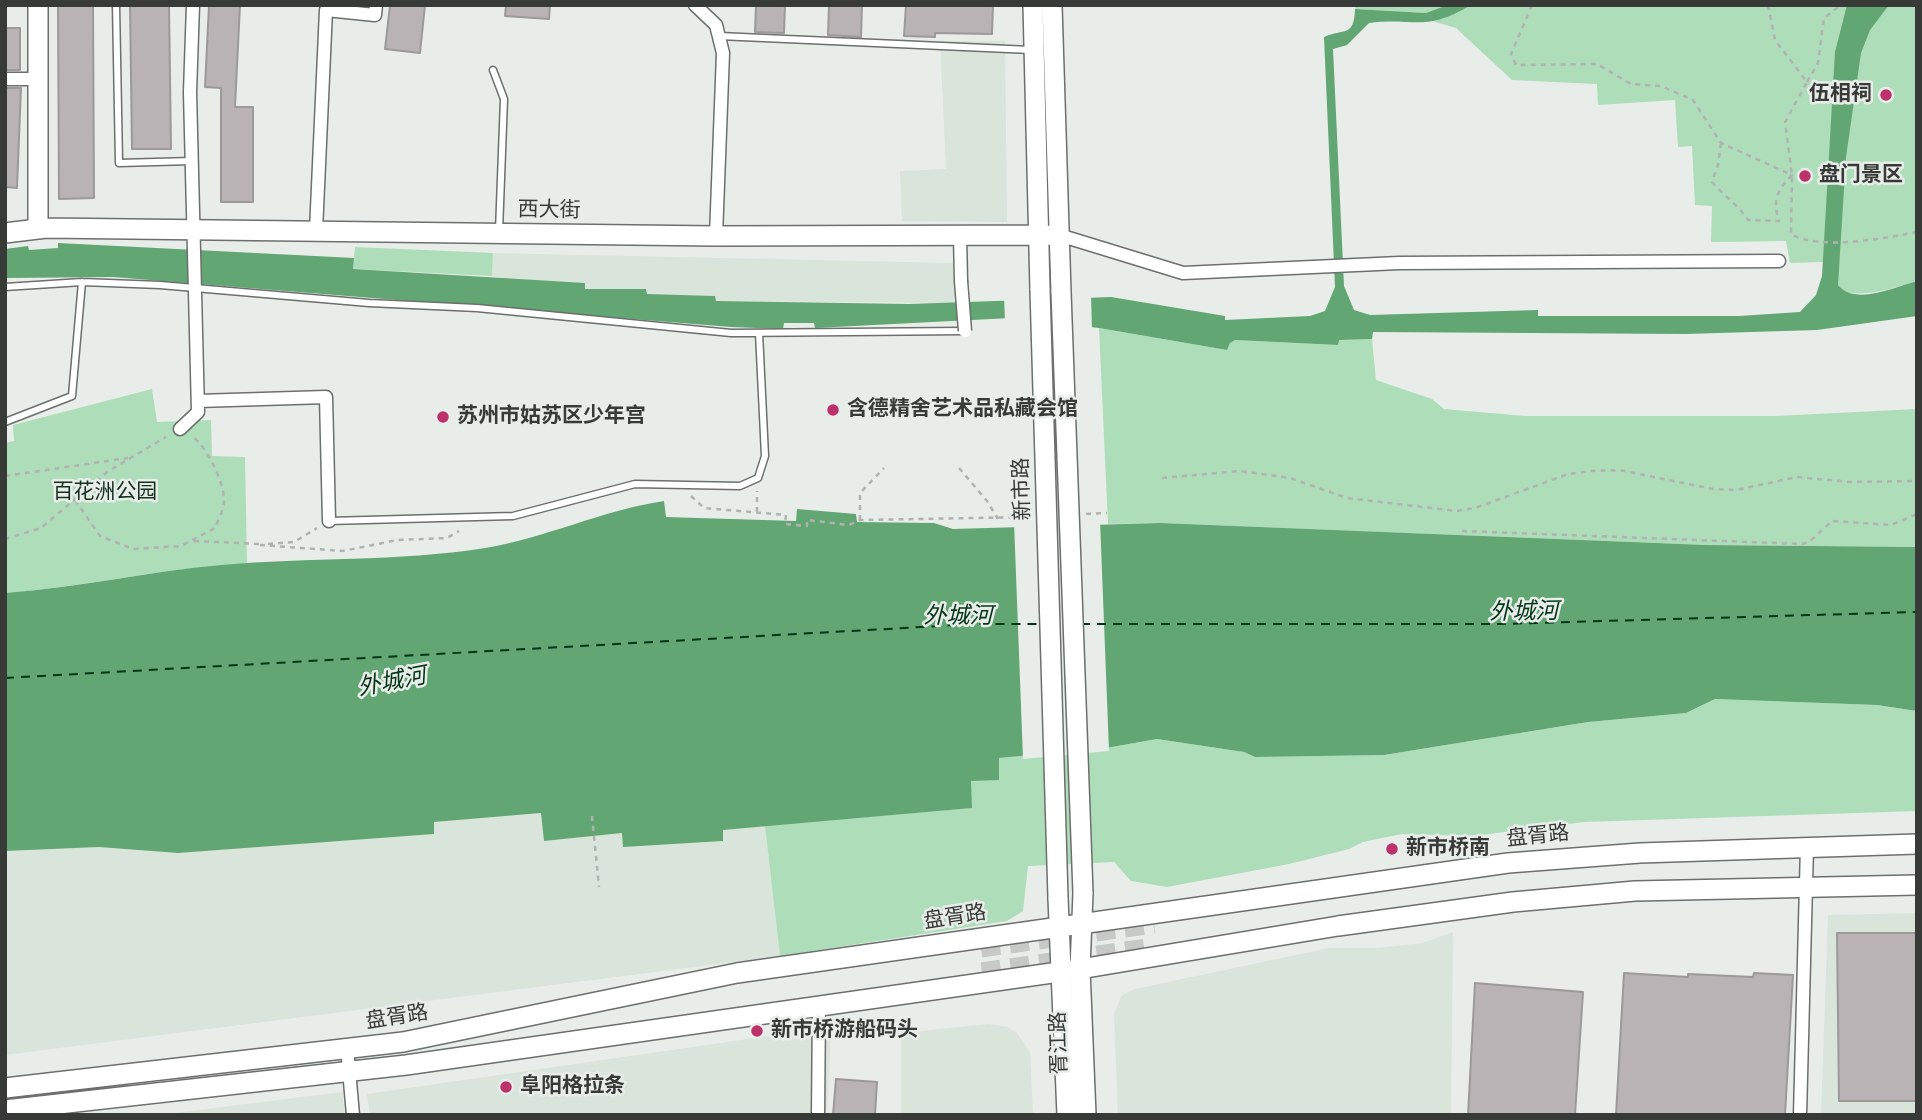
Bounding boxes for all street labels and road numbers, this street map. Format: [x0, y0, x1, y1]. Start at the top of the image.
street label: 西大街 [517, 198, 581, 224]
street label: 新市路 [1009, 457, 1037, 521]
street label: 盘胥路 [1505, 821, 1571, 853]
street label: 盘胥路 [922, 901, 988, 935]
street label: 盘胥路 [364, 1001, 430, 1035]
street label: 胥江路 [1046, 1011, 1074, 1075]

